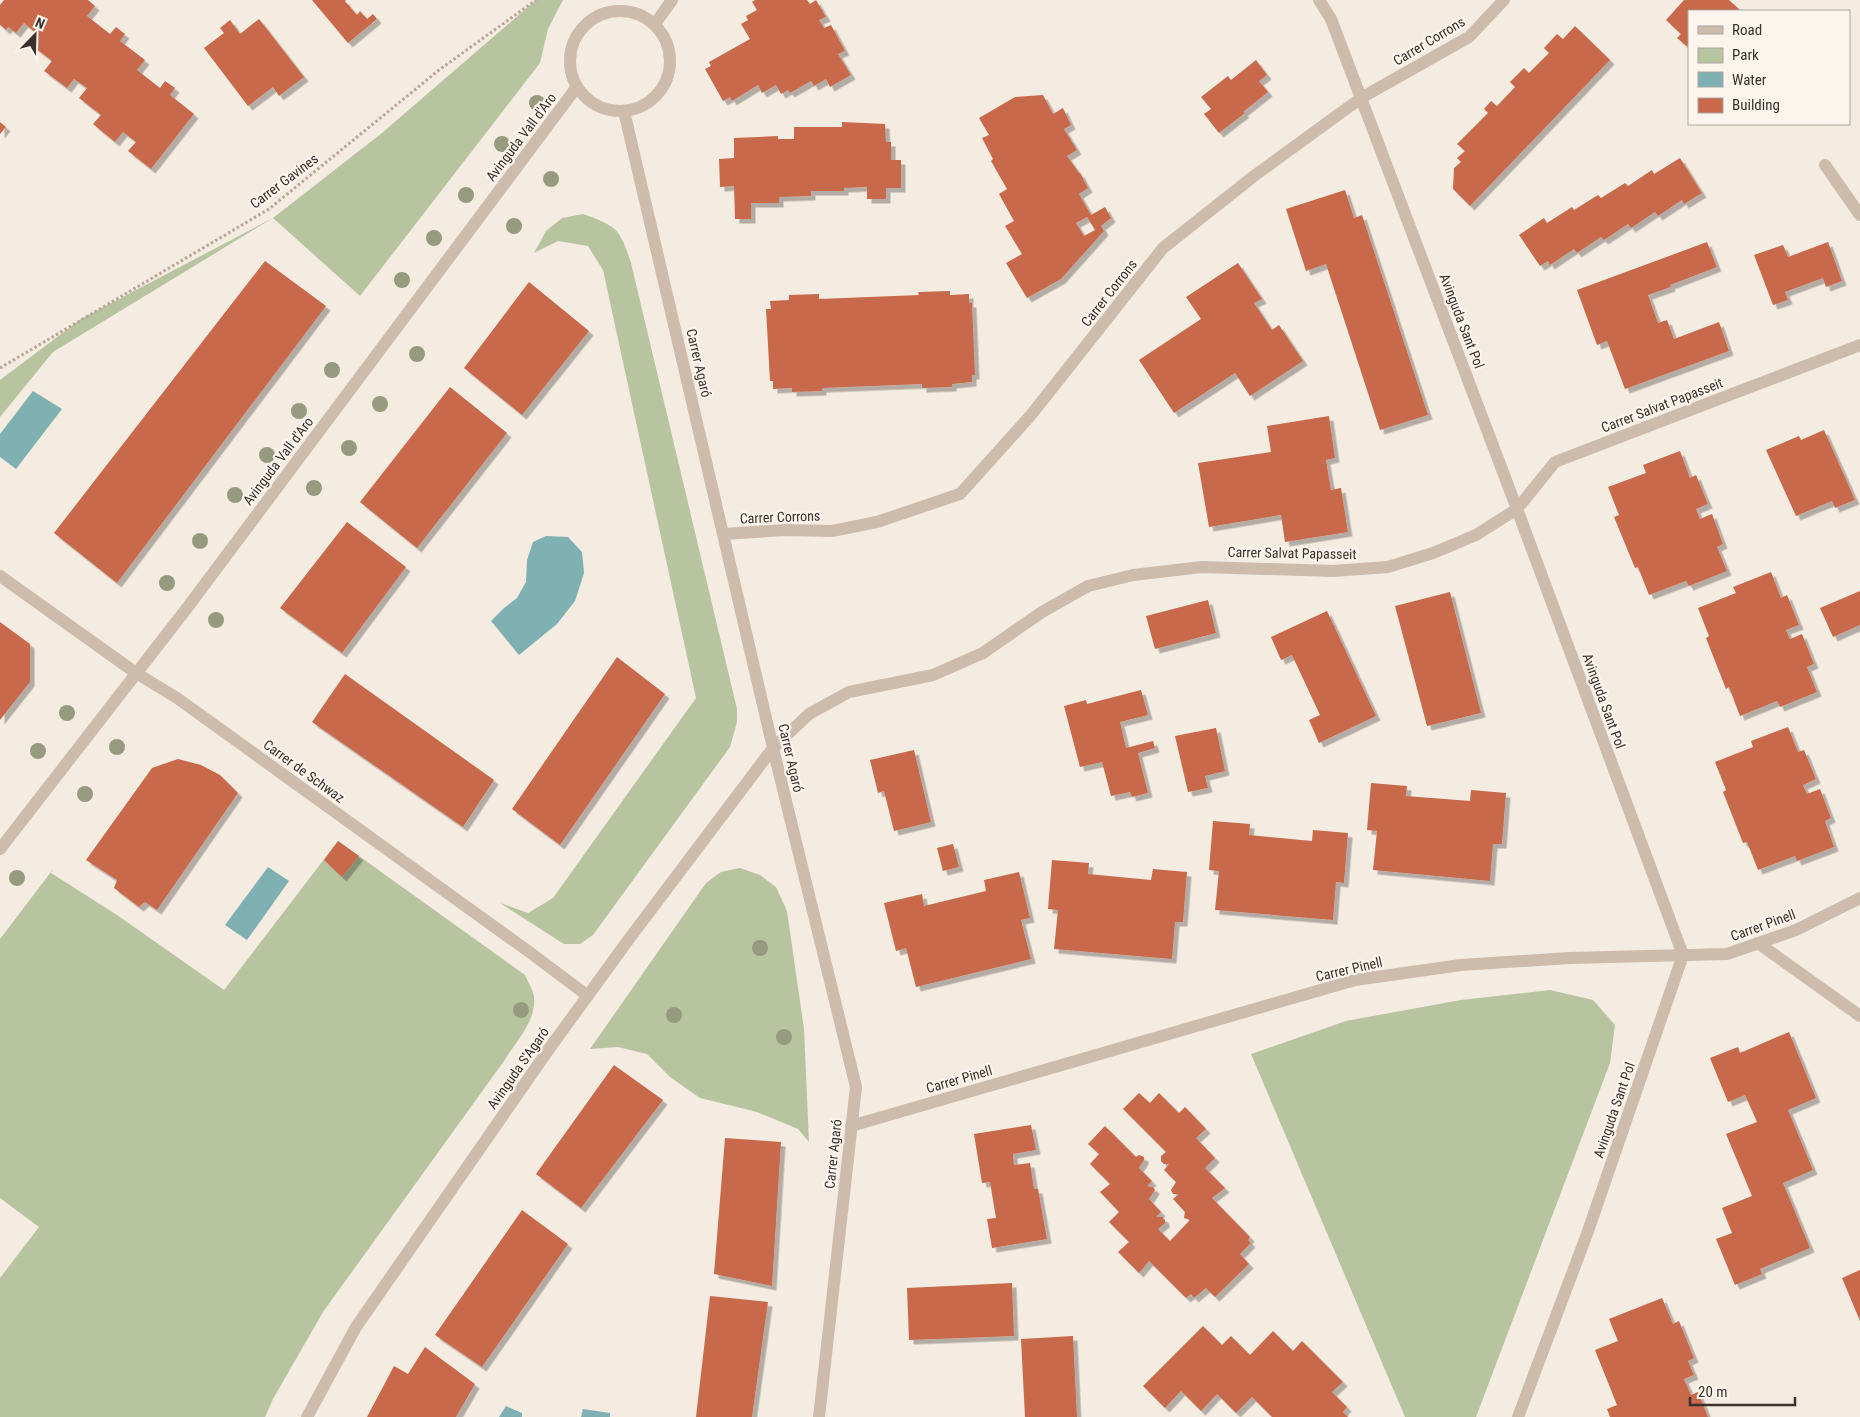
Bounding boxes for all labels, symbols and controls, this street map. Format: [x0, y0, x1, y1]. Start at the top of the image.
north arrow [10, 10, 60, 60]
legend [1688, 10, 1850, 125]
street label: Carrer Corrons [1390, 13, 1468, 69]
text: N [33, 14, 47, 32]
text: Road [1732, 21, 1762, 39]
text: Park [1732, 46, 1759, 64]
text: Water [1732, 71, 1767, 89]
street label: Avinguda Vall d'Aro [483, 90, 559, 184]
text: Building [1732, 96, 1780, 114]
street label: Carrer Gavines [247, 150, 321, 212]
street label: Carrer Corrons [1078, 256, 1140, 330]
street label: Avinguda Sant Pol [1437, 271, 1487, 371]
street label: Carrer Agaró [683, 327, 715, 399]
street label: Carrer Salvat Papasseit [1599, 374, 1725, 436]
street label: Avinguda Vall d'Aro [240, 414, 316, 508]
street label: Carrer Corrons [739, 508, 821, 526]
street label: Carrer Salvat Papasseit [1227, 544, 1357, 562]
street label: Avinguda Sant Pol [1579, 651, 1629, 751]
street label: Carrer Agaró [775, 722, 807, 794]
street label: Carrer de Schwaz [260, 736, 348, 806]
street label: Carrer Pinell [1728, 906, 1798, 944]
street label: Carrer Pinell [1314, 954, 1384, 984]
street label: Avinguda S'Agaró [484, 1024, 552, 1112]
street label: Avinguda Sant Pol [1590, 1060, 1638, 1160]
street label: Carrer Pinell [924, 1062, 994, 1096]
street label: Carrer Agaró [821, 1118, 845, 1190]
scale bar [1690, 1374, 1795, 1406]
text: 20 m [1698, 1383, 1728, 1401]

